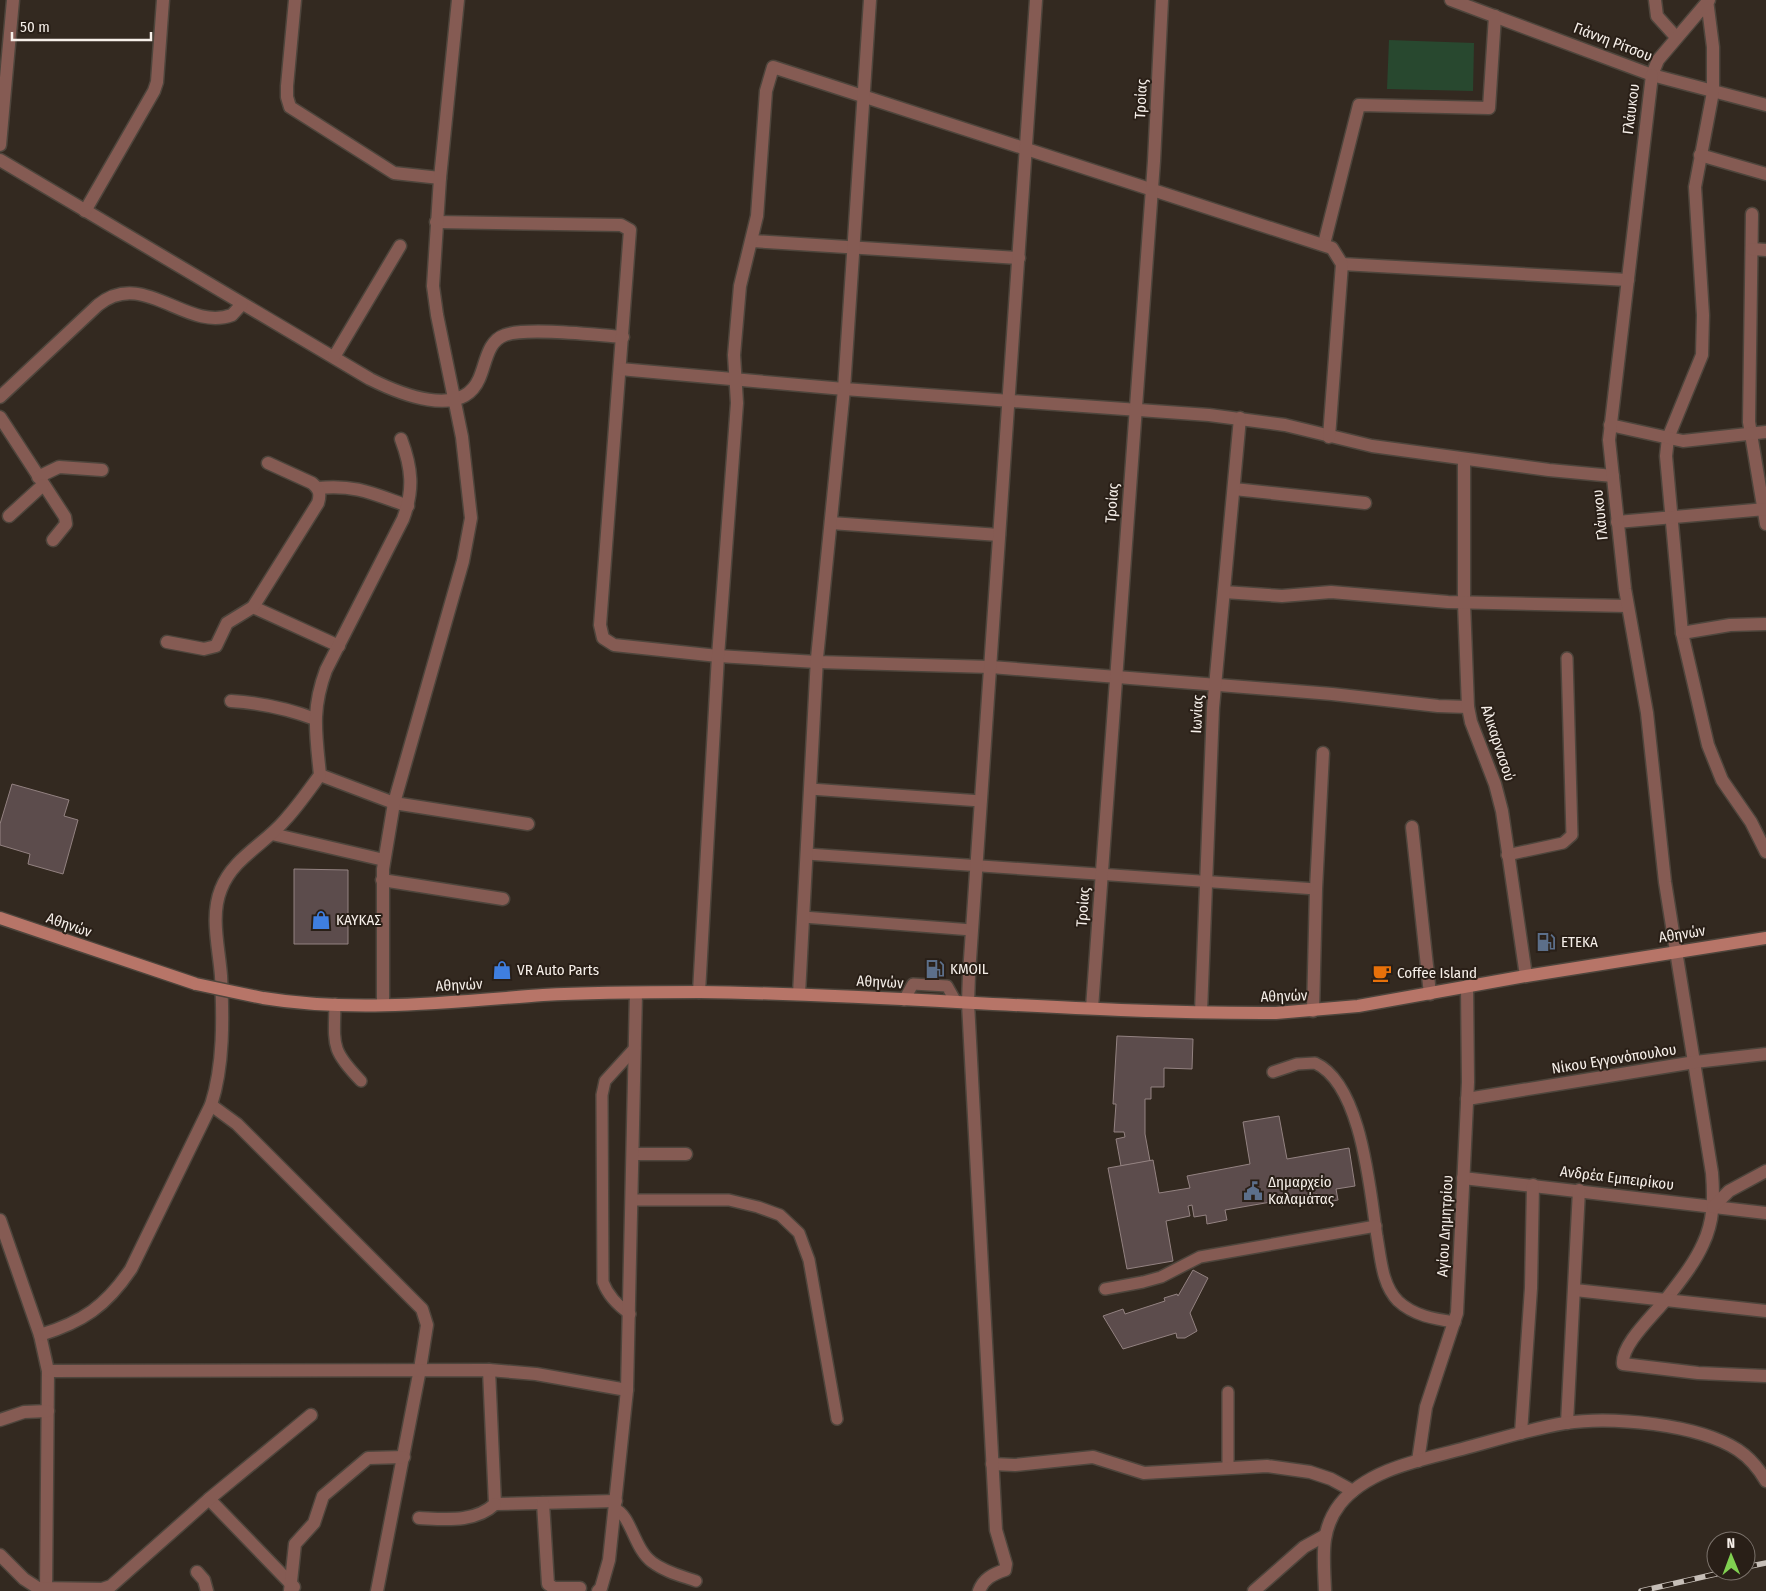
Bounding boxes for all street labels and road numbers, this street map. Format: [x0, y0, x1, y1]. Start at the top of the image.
street label: Γιάννη Ρίτσου [1571, 19, 1655, 65]
street label: Τροίας [1131, 78, 1151, 120]
street label: Γλάυκου [1619, 83, 1643, 135]
street label: Τροίας [1102, 482, 1122, 524]
street label: Γλάυκου [1588, 489, 1612, 541]
street label: Ιωνίας [1187, 693, 1207, 734]
street label: Αλικαρνασού [1477, 703, 1519, 783]
street label: Τροίας [1073, 886, 1093, 928]
street label: Αθηνών [44, 909, 95, 941]
street label: Αθηνών [1657, 921, 1707, 947]
street label: Αθηνών [856, 972, 904, 992]
street label: Αθηνών [435, 975, 483, 995]
street label: Αθηνών [1260, 986, 1308, 1006]
street label: Νίκου Εγγονόπουλου [1550, 1040, 1678, 1078]
street label: Ανδρέα Εμπειρίκου [1559, 1162, 1675, 1194]
street label: Αγίου Δημητρίου [1433, 1174, 1457, 1278]

